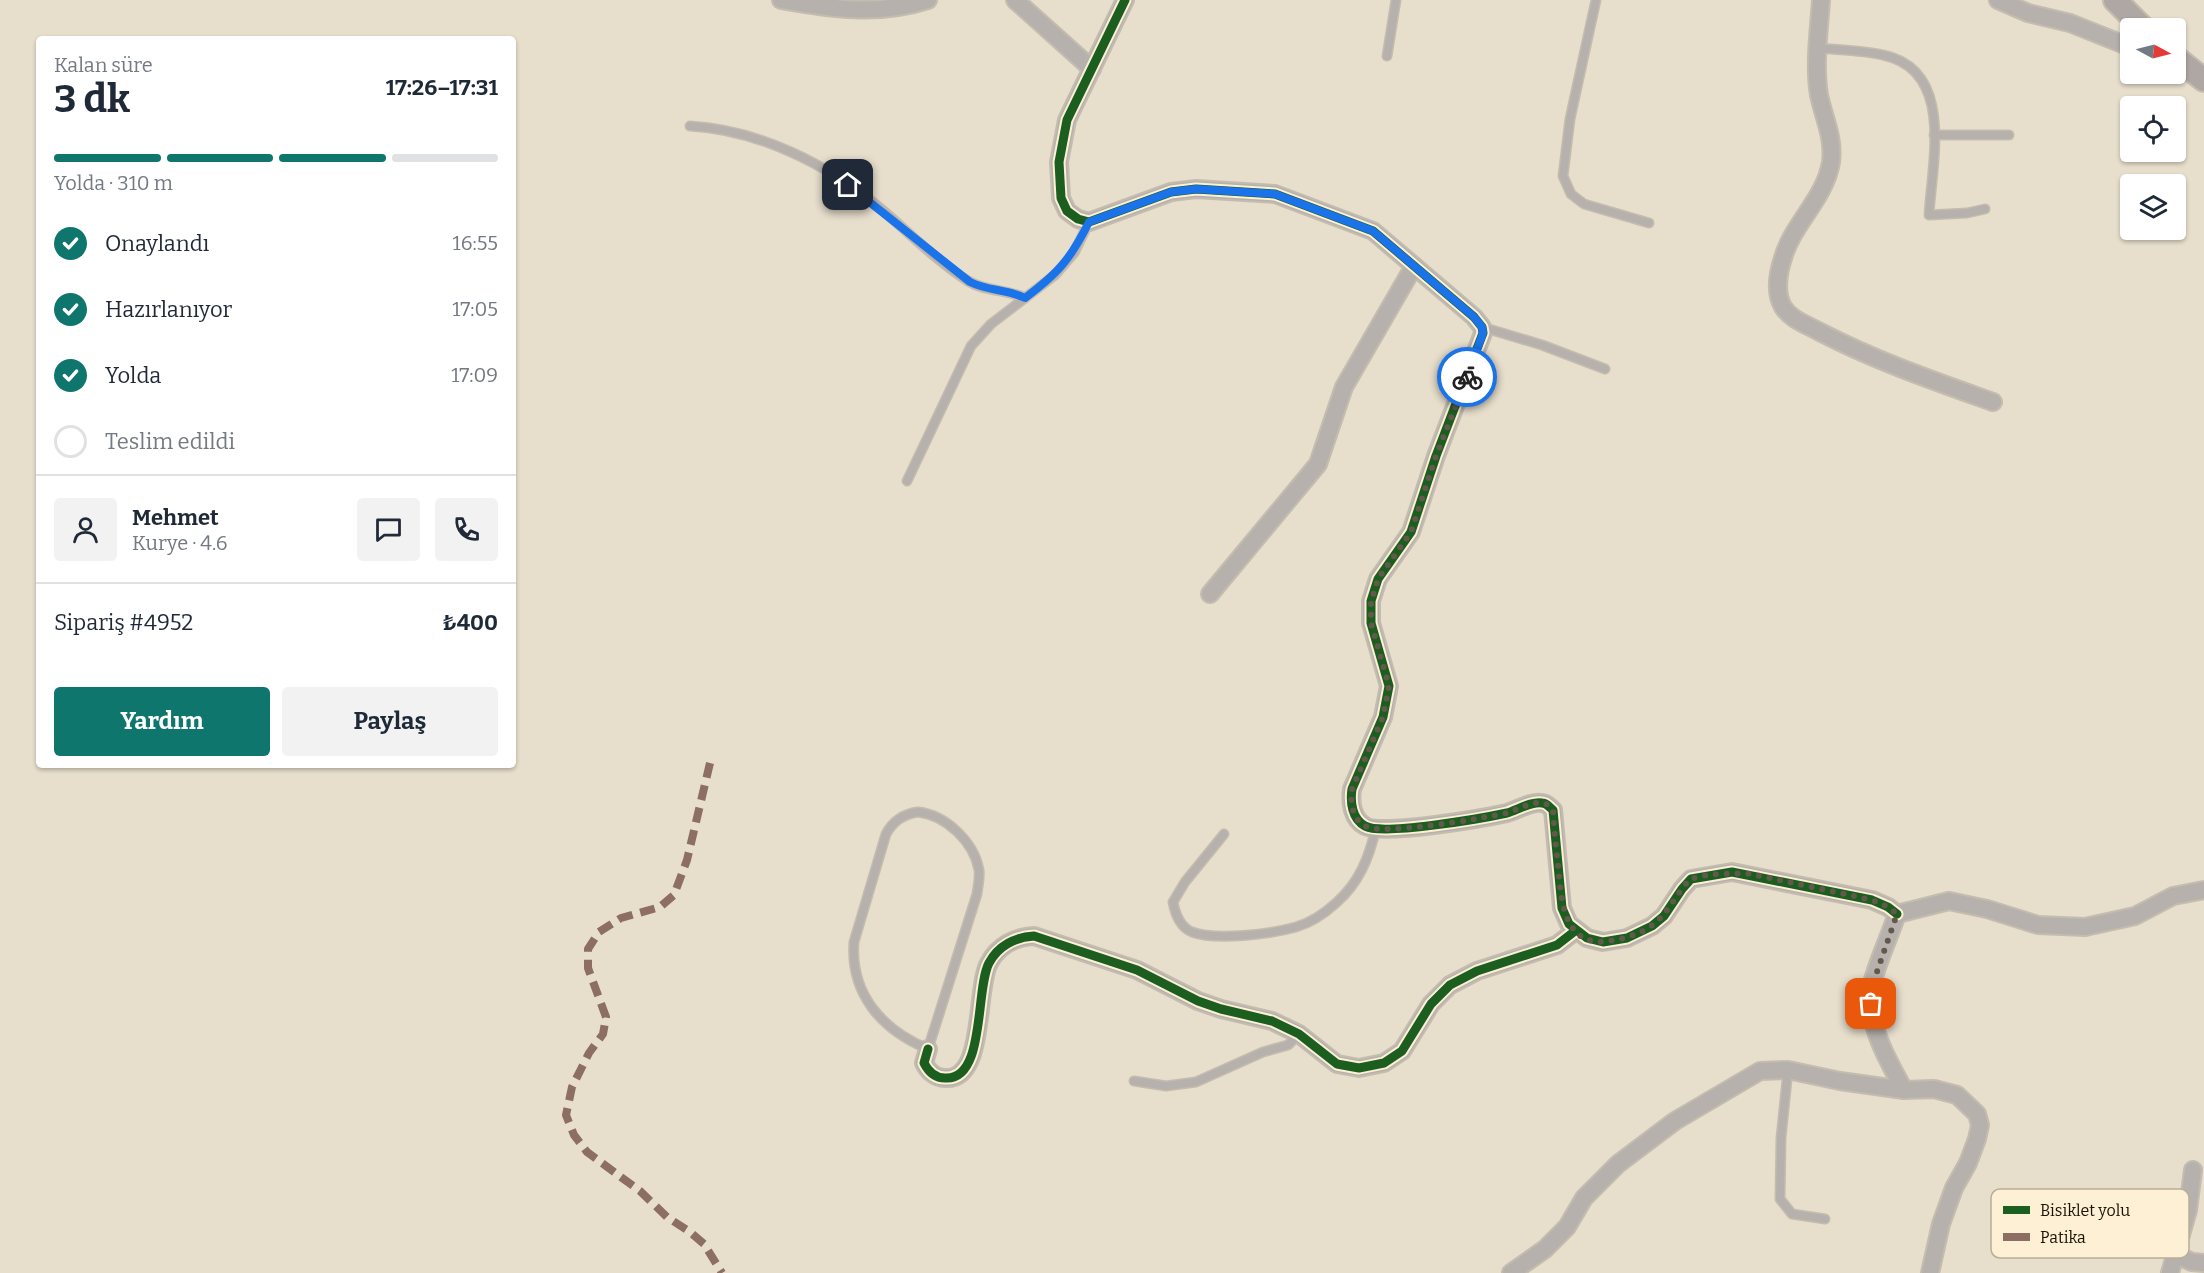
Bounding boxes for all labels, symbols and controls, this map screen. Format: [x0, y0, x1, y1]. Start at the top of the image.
north arrow [2120, 18, 2186, 84]
map controls [2120, 18, 2186, 240]
text: Kalan süre [54, 53, 153, 77]
text: 17:26–17:31 [386, 74, 498, 101]
text: 3 dk [54, 76, 130, 122]
button: locate [2120, 96, 2186, 162]
pin [822, 159, 873, 210]
icon: home [831, 168, 864, 201]
text: Yolda · 310 m [54, 171, 173, 195]
button: layers [2120, 174, 2186, 240]
icon: check [54, 227, 87, 260]
text: Onaylandı [105, 230, 209, 257]
text: 16:55 [453, 231, 498, 255]
icon: check [54, 293, 87, 326]
text: Hazırlanıyor [105, 296, 232, 323]
text: 17:05 [452, 297, 498, 321]
courier [1437, 347, 1497, 407]
icon: check [54, 359, 87, 392]
icon: bike [1451, 361, 1484, 394]
text: Yolda [105, 362, 161, 389]
text: 17:09 [451, 363, 498, 387]
text: Teslim edildi [105, 428, 235, 455]
button: person [54, 498, 117, 561]
button: chat [357, 498, 420, 561]
button: phone [435, 498, 498, 561]
text: Mehmet [132, 504, 219, 531]
text: Kurye · 4.6 [132, 531, 228, 555]
text: Sipariş #4952 [54, 609, 193, 636]
text: ₺400 [442, 609, 498, 636]
button: Yardım [54, 687, 270, 756]
button: Paylaş [282, 687, 498, 756]
pin [1845, 978, 1896, 1029]
icon: bag [1854, 987, 1887, 1020]
legend [1991, 1189, 2189, 1258]
text: Bisiklet yolu [2040, 1201, 2130, 1220]
text: Patika [2040, 1228, 2086, 1247]

